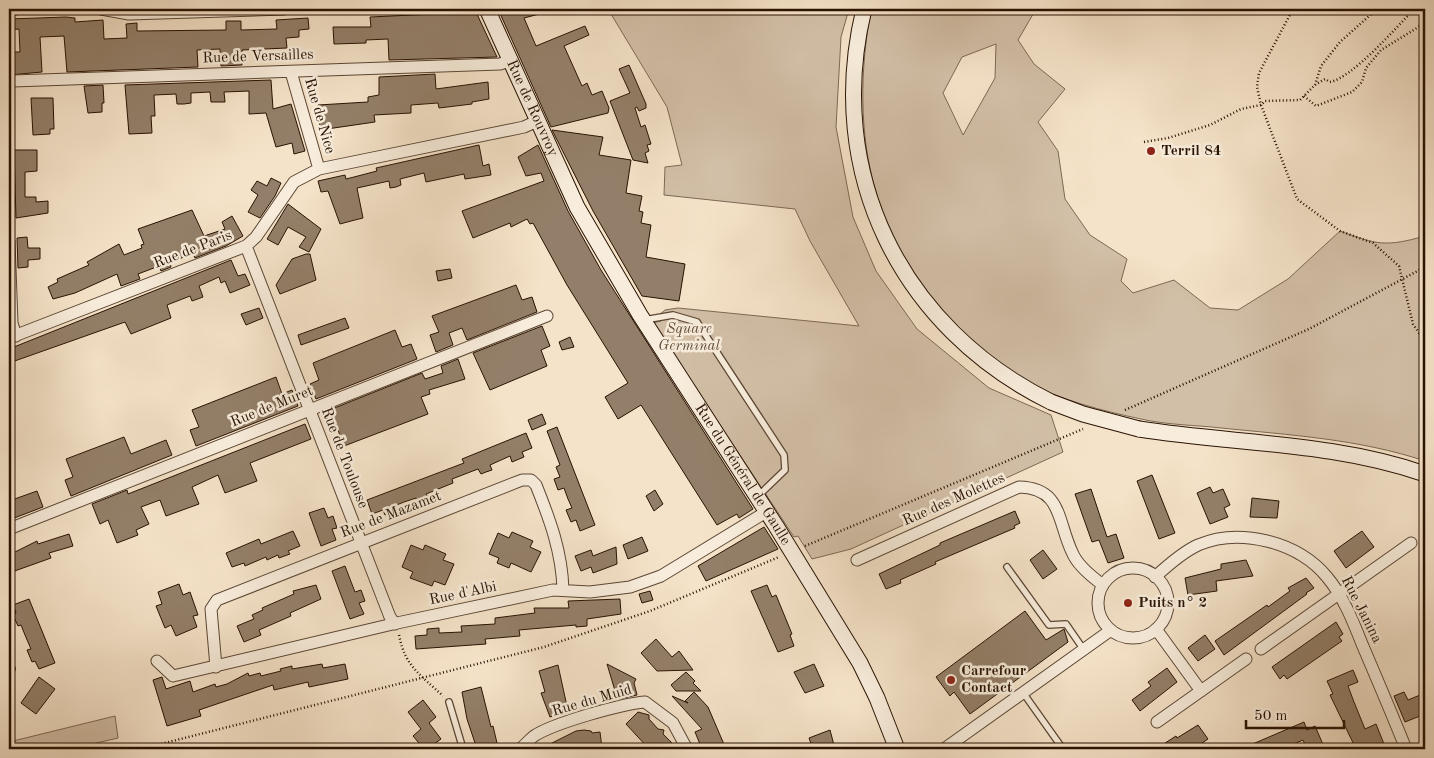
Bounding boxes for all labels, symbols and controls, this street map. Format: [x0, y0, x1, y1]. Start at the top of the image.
street label: Rue de Versailles [202, 48, 314, 66]
street label: Rue de Rouvroy [504, 58, 561, 159]
street label: Rue de Nice [301, 77, 337, 156]
place label: Terril 84 [1161, 144, 1222, 159]
marker: Terril 84 [1145, 145, 1157, 157]
street label: Rue de Paris [152, 228, 234, 272]
park label: Square Germinal [658, 322, 721, 354]
street label: Rue de Muret [229, 384, 315, 430]
street label: Rue du Général de Gaulle [692, 401, 793, 548]
street label: Rue de Toulouse [318, 405, 370, 511]
street label: Rue des Molettes [901, 471, 1007, 529]
street label: Rue de Mazamet [338, 489, 444, 541]
street label: Rue Janina [1338, 574, 1385, 646]
street label: Rue d'Albi [428, 580, 498, 608]
place label: Puits n° 2 [1138, 596, 1207, 611]
marker: Puits n° 2 [1122, 597, 1134, 609]
place label: Carrefour Contact [961, 664, 1027, 696]
marker: Carrefour Contact [945, 674, 957, 686]
street label: Rue du Muid [550, 682, 634, 720]
scale bar [1246, 698, 1344, 730]
text: 50 m [1254, 709, 1288, 724]

